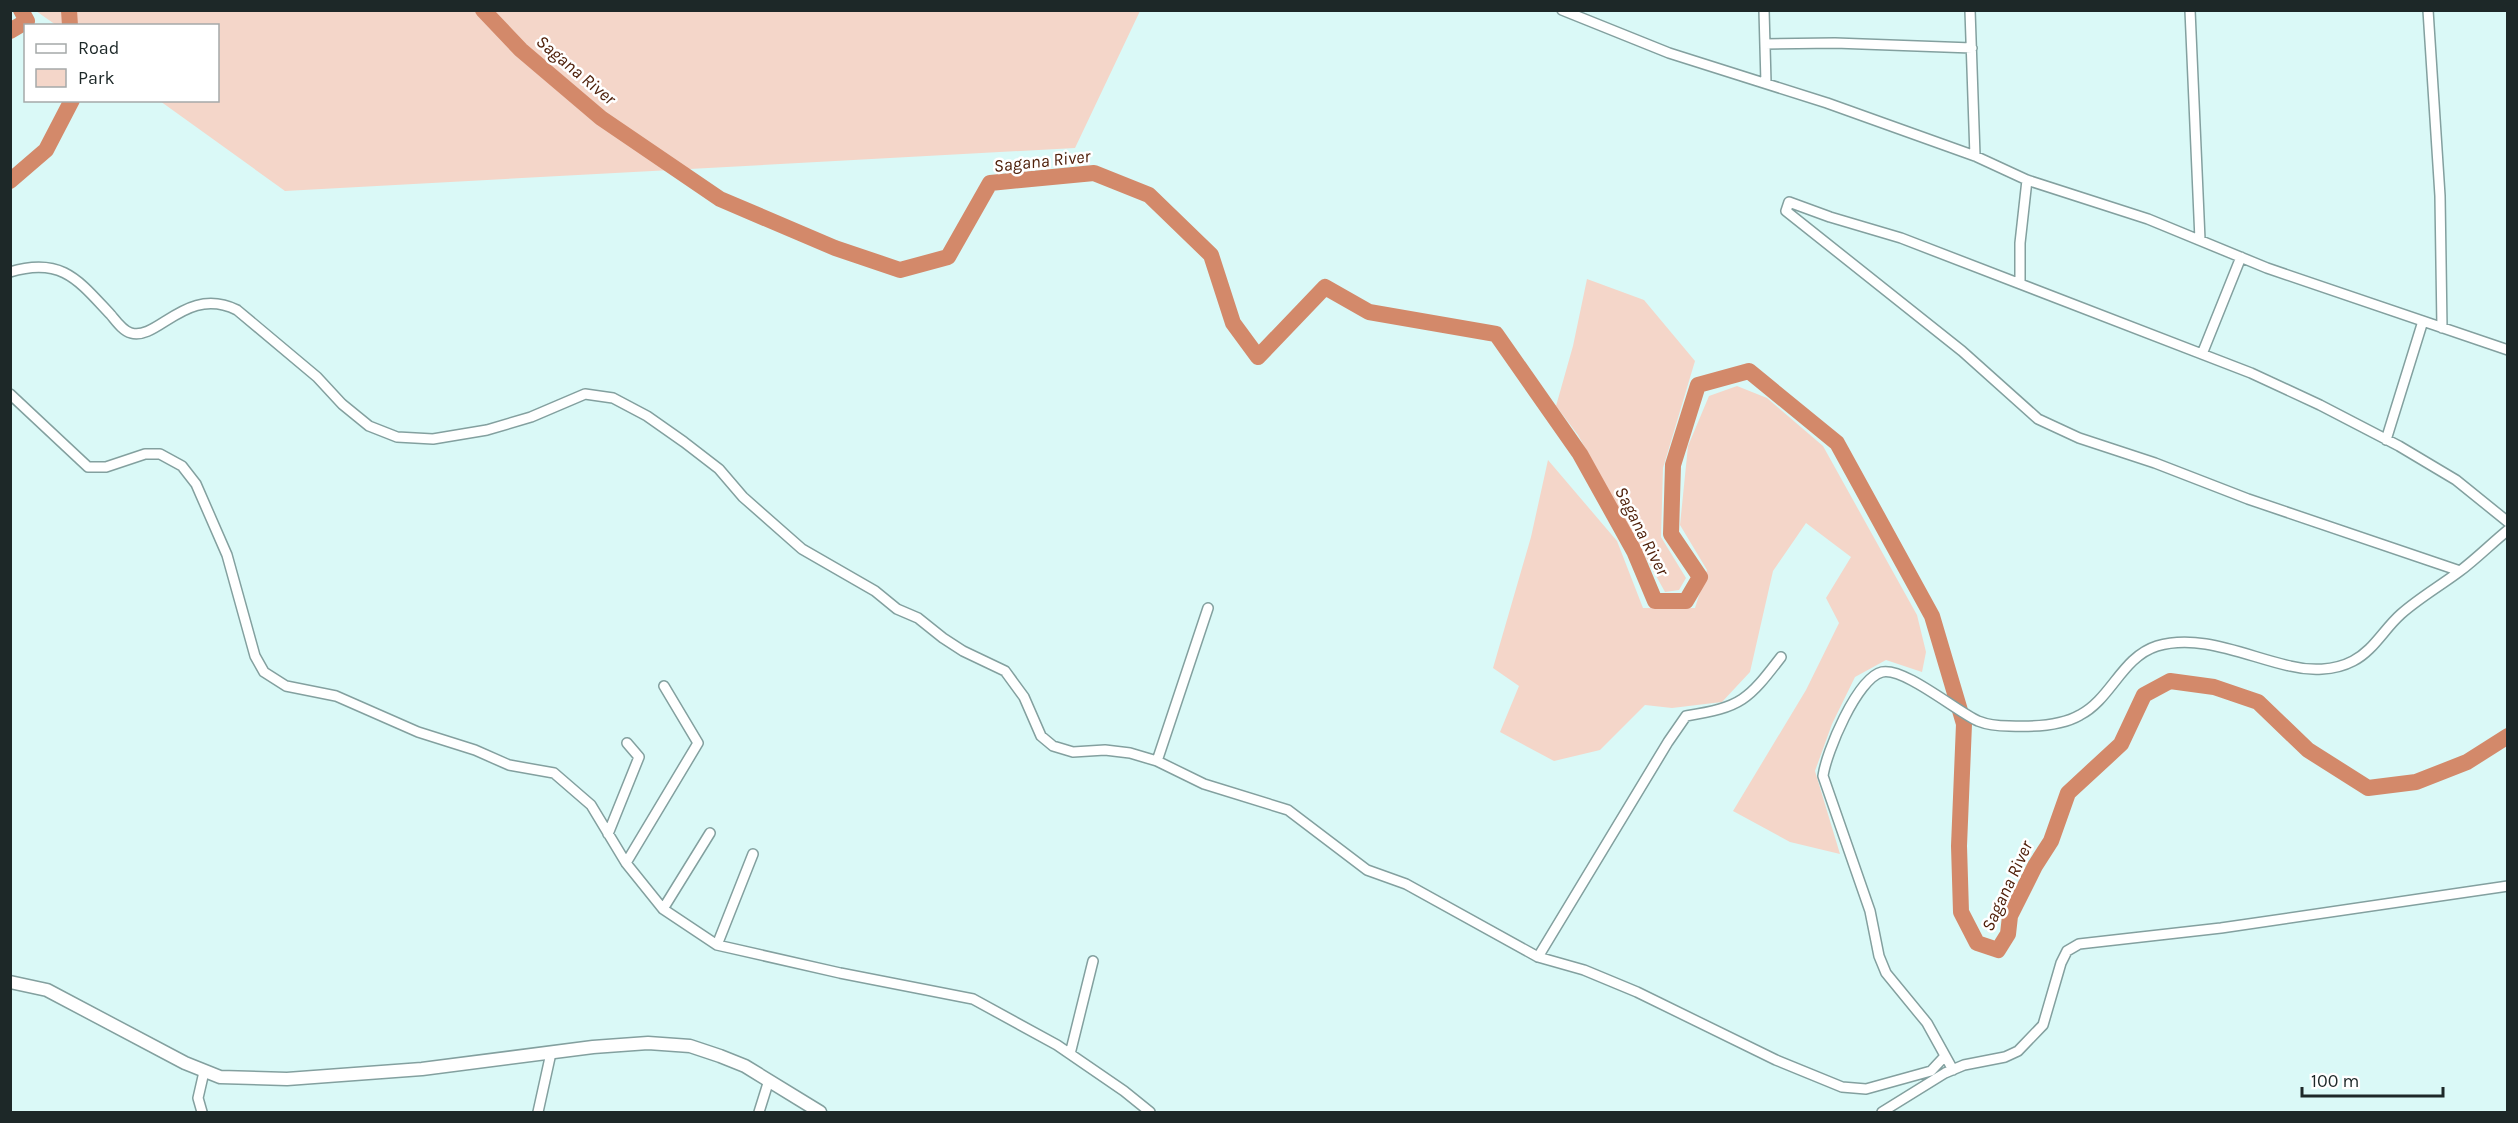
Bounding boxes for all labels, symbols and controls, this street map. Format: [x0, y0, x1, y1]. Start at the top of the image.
legend [24, 24, 219, 102]
water label: Sagana River [532, 30, 621, 110]
text: Road [78, 37, 119, 59]
text: Park [78, 67, 115, 89]
water label: Sagana River [993, 145, 1092, 177]
water label: Sagana River [1610, 483, 1674, 580]
water label: Sagana River [1976, 837, 2038, 935]
scale bar [2302, 1060, 2443, 1098]
text: 100 m [2311, 1070, 2359, 1092]

